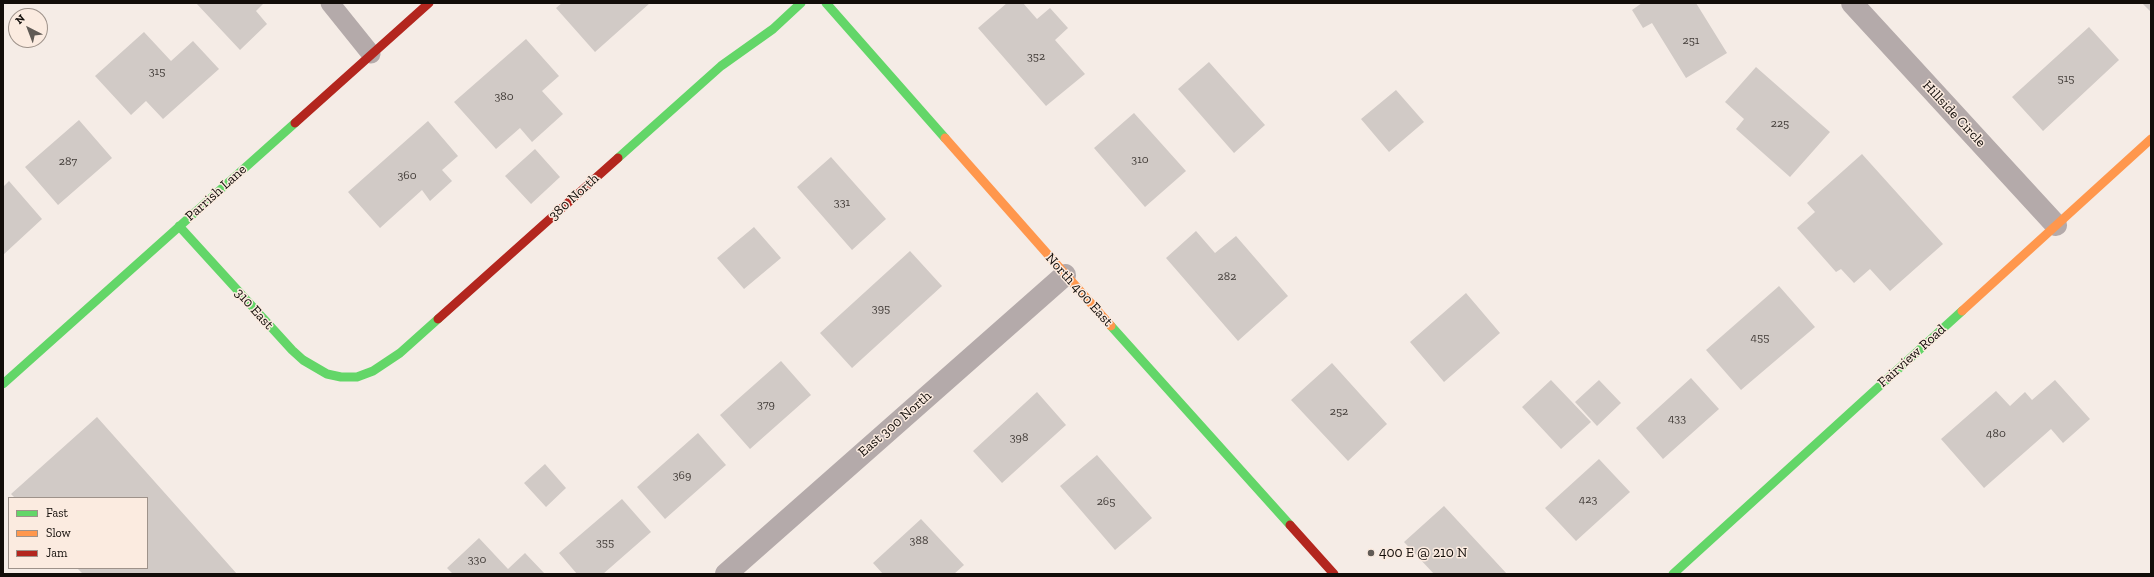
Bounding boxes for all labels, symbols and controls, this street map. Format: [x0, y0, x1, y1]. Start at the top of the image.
north arrow [8, 8, 48, 48]
text: N [13, 12, 28, 27]
house number: 251 [1683, 34, 1699, 48]
house number: 352 [1027, 50, 1045, 64]
house number: 315 [149, 65, 165, 79]
house number: 515 [2058, 72, 2074, 86]
street label: Hillside Circle [1919, 77, 1989, 151]
house number: 380 [494, 90, 514, 104]
house number: 225 [1771, 117, 1789, 131]
house number: 310 [1131, 153, 1149, 167]
house number: 287 [59, 155, 77, 169]
street label: Parrish Lane [182, 161, 250, 225]
house number: 360 [397, 169, 417, 183]
street label: 380 North [545, 170, 603, 224]
house number: 331 [834, 196, 850, 210]
street label: North 400 East [1042, 250, 1116, 330]
house number: 282 [1218, 270, 1236, 284]
street label: 310 East [231, 285, 277, 333]
house number: 395 [872, 302, 890, 316]
street label: Fairview Road [1875, 321, 1949, 391]
house number: 455 [1751, 331, 1769, 345]
street label: East 300 North [855, 388, 935, 460]
house number: 379 [757, 398, 775, 412]
house number: 252 [1330, 405, 1348, 419]
house number: 433 [1668, 412, 1686, 426]
house number: 480 [1986, 427, 2006, 441]
house number: 398 [1010, 431, 1028, 445]
house number: 369 [673, 469, 691, 483]
house number: 423 [1579, 493, 1597, 507]
house number: 265 [1097, 495, 1115, 509]
legend [8, 497, 148, 569]
text: Fast [46, 506, 68, 520]
text: Slow [46, 526, 71, 540]
house number: 388 [910, 534, 928, 548]
house number: 355 [596, 536, 614, 550]
place label: 400 E @ 210 N [1379, 545, 1467, 561]
text: Jam [46, 546, 67, 560]
marker: 400 E @ 210 N [1366, 548, 1376, 558]
house number: 330 [468, 553, 486, 567]

